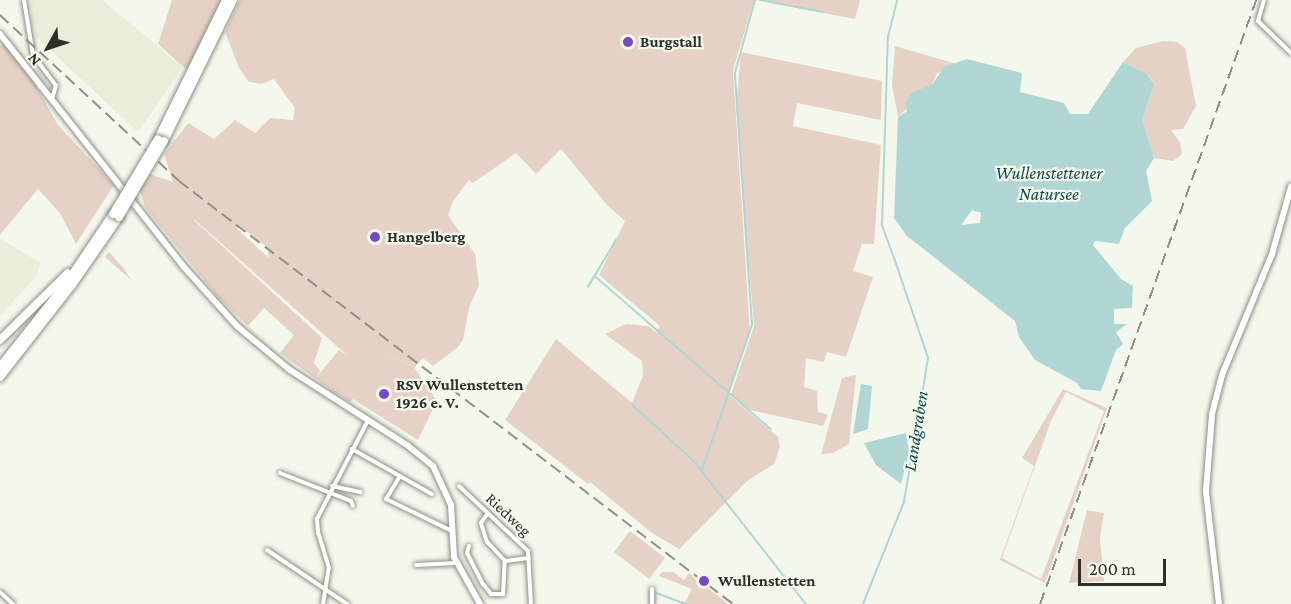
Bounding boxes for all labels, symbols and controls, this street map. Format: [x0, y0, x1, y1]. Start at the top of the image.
north arrow [18, 18, 78, 78]
place label: Burgstall [640, 32, 702, 52]
marker: Burgstall [621, 35, 635, 49]
text: N [24, 50, 44, 70]
water label: Wullenstettener Natursee [995, 163, 1103, 206]
place label: Hangelberg [387, 227, 465, 247]
marker: Hangelberg [368, 230, 382, 244]
place label: RSV Wullenstetten 1926 e. V. [396, 375, 523, 413]
marker: RSV Wullenstetten 1926 e. V. [377, 387, 391, 401]
water label: Landgraben [899, 389, 933, 473]
street label: Riedweg [481, 489, 535, 541]
scale bar [1081, 547, 1170, 585]
text: 200 m [1089, 559, 1136, 579]
place label: Wullenstetten [718, 571, 815, 591]
marker: Wullenstetten [695, 572, 713, 590]

